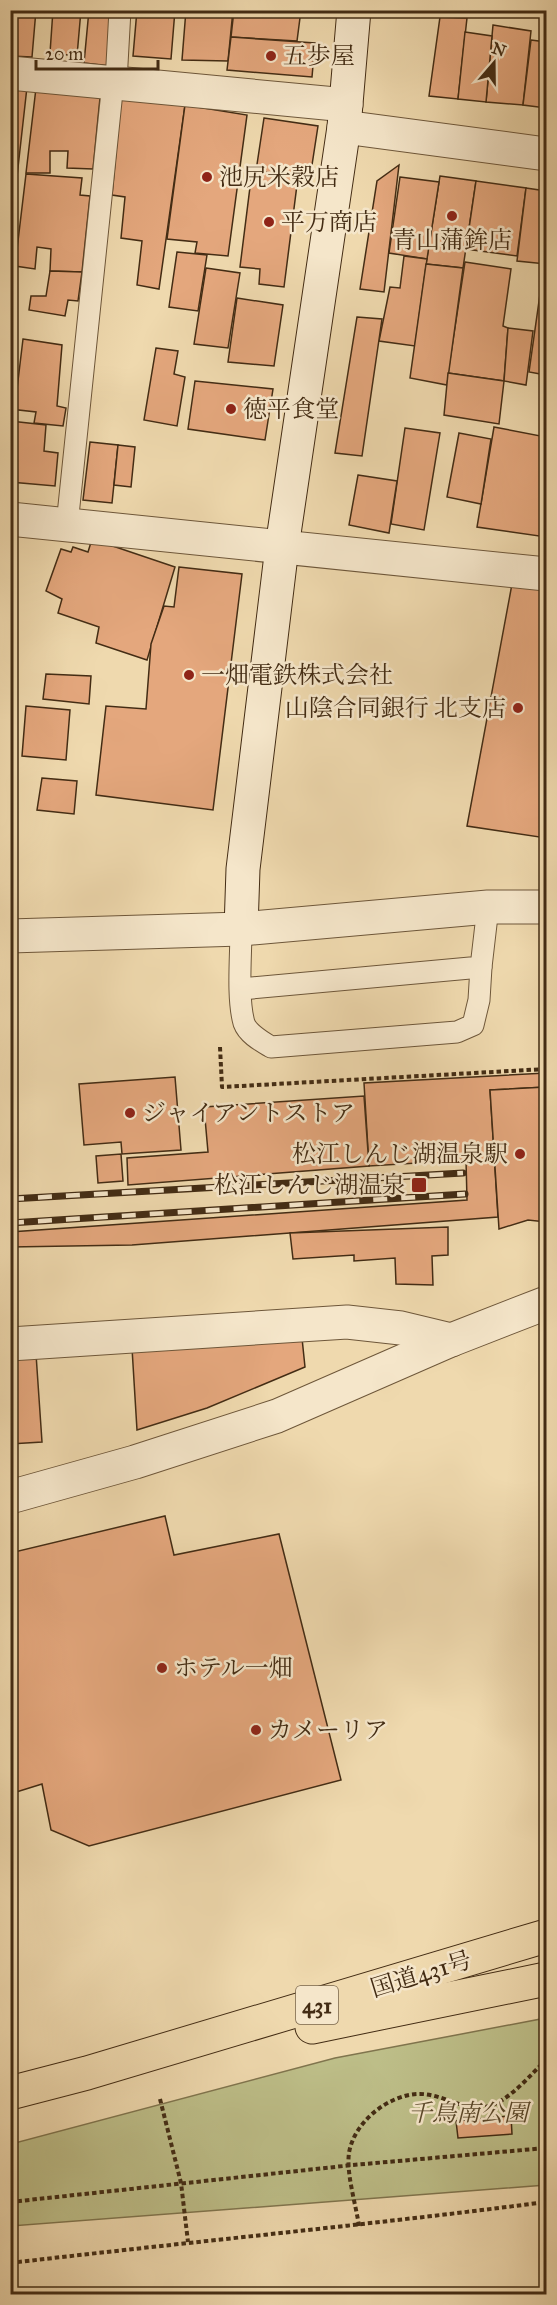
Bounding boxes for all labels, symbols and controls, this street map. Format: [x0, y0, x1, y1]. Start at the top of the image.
scale bar [36, 33, 158, 71]
north arrow [464, 33, 524, 93]
text: N [489, 38, 509, 61]
place label: 五歩屋 [283, 41, 355, 71]
text: 20 m [45, 43, 83, 65]
marker: 五歩屋 [264, 49, 278, 63]
place label: 池尻米穀店 [219, 162, 339, 192]
marker: 池尻米穀店 [200, 170, 214, 184]
place label: 平万商店 [281, 207, 377, 237]
marker: 青山蒲鉾店 [445, 209, 459, 223]
marker: 平万商店 [262, 215, 276, 229]
place label: 青山蒲鉾店 [392, 225, 512, 255]
place label: 徳平食堂 [243, 394, 339, 424]
marker: 徳平食堂 [224, 402, 238, 416]
place label: 一畑電鉄株式会社 [201, 660, 393, 690]
marker: 一畑電鉄株式会社 [182, 668, 196, 682]
place label: 山陰合同銀行 北支店 [285, 693, 506, 723]
marker: 山陰合同銀行 北支店 [511, 701, 525, 715]
place label: ジャイアントストア [142, 1098, 355, 1128]
marker: ジャイアントストア [123, 1106, 137, 1120]
place label: 松江しんじ湖温泉駅 [292, 1139, 508, 1169]
marker: 松江しんじ湖温泉駅 [513, 1147, 527, 1161]
place label: 松江しんじ湖温泉 [214, 1170, 406, 1200]
marker: 松江しんじ湖温泉 [410, 1176, 428, 1194]
place label: ホテル一畑 [174, 1653, 293, 1683]
marker: ホテル一畑 [155, 1661, 169, 1675]
place label: カメーリア [268, 1715, 388, 1745]
marker: カメーリア [249, 1723, 263, 1737]
street label: 国道431号 [367, 1944, 475, 2004]
road number: 431 [296, 1986, 338, 2024]
park label: 千鳥南公園 [408, 2098, 532, 2128]

